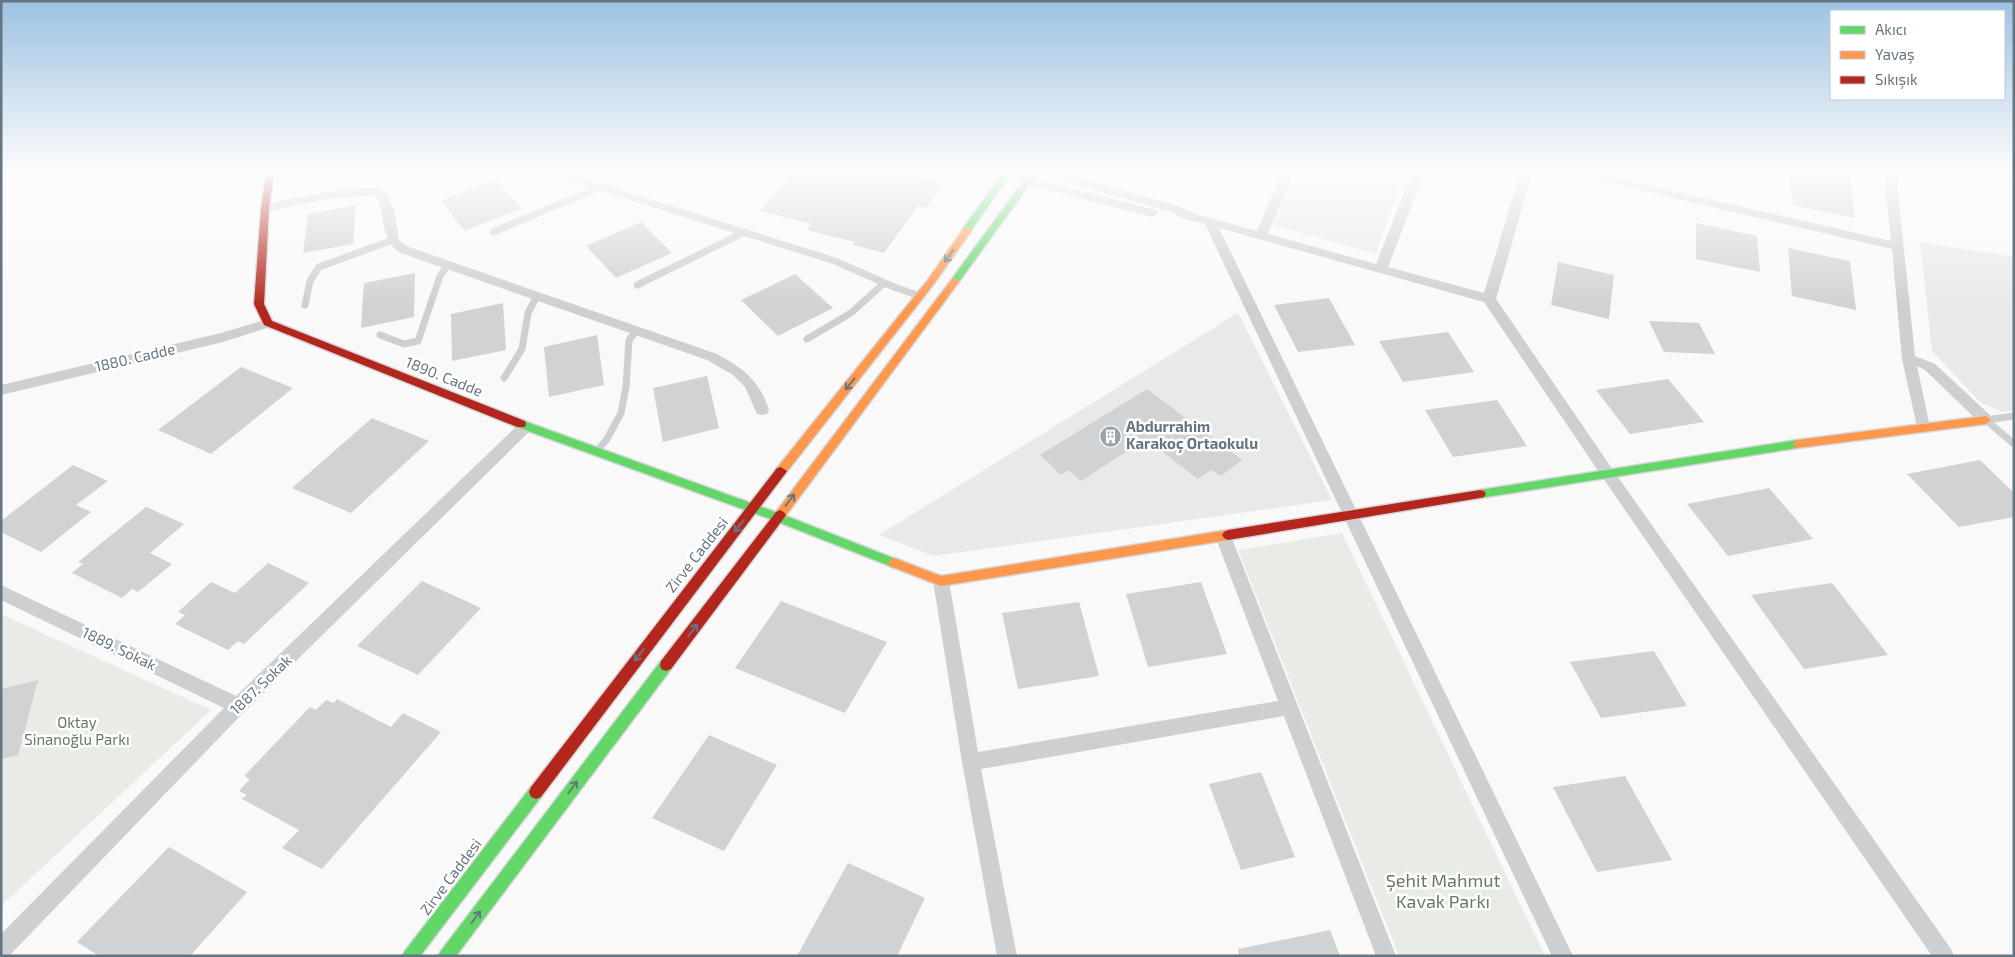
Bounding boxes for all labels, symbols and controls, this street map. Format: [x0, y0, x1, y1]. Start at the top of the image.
legend [1830, 10, 2005, 100]
text: Akıcı [1875, 20, 1907, 38]
text: Yavaş [1875, 45, 1915, 64]
text: Sıkışık [1875, 70, 1918, 89]
one-way arrow [944, 249, 954, 263]
street label: 1880. Cadde [93, 339, 177, 375]
street label: 1890. Cadde [403, 352, 486, 400]
one-way arrow [844, 378, 855, 391]
place label: Abdurrahim Karakoç Ortaokulu [1126, 417, 1258, 454]
building icon: Abdurrahim Karakoç Ortaokulu [1098, 424, 1122, 448]
one-way arrow [785, 494, 796, 507]
street label: Zirve Caddesi [661, 513, 731, 596]
one-way arrow [733, 519, 744, 532]
street label: 1889. Sokak [80, 622, 160, 674]
one-way arrow [687, 624, 698, 637]
one-way arrow [634, 648, 645, 661]
street label: 1887. Sokak [226, 650, 295, 718]
park label: Oktay Sinanoğlu Parkı [24, 713, 130, 748]
one-way arrow [568, 781, 579, 794]
street label: Zirve Caddesi [416, 835, 485, 918]
park label: Şehit Mahmut Kavak Parkı [1386, 869, 1500, 912]
one-way arrow [470, 911, 481, 924]

